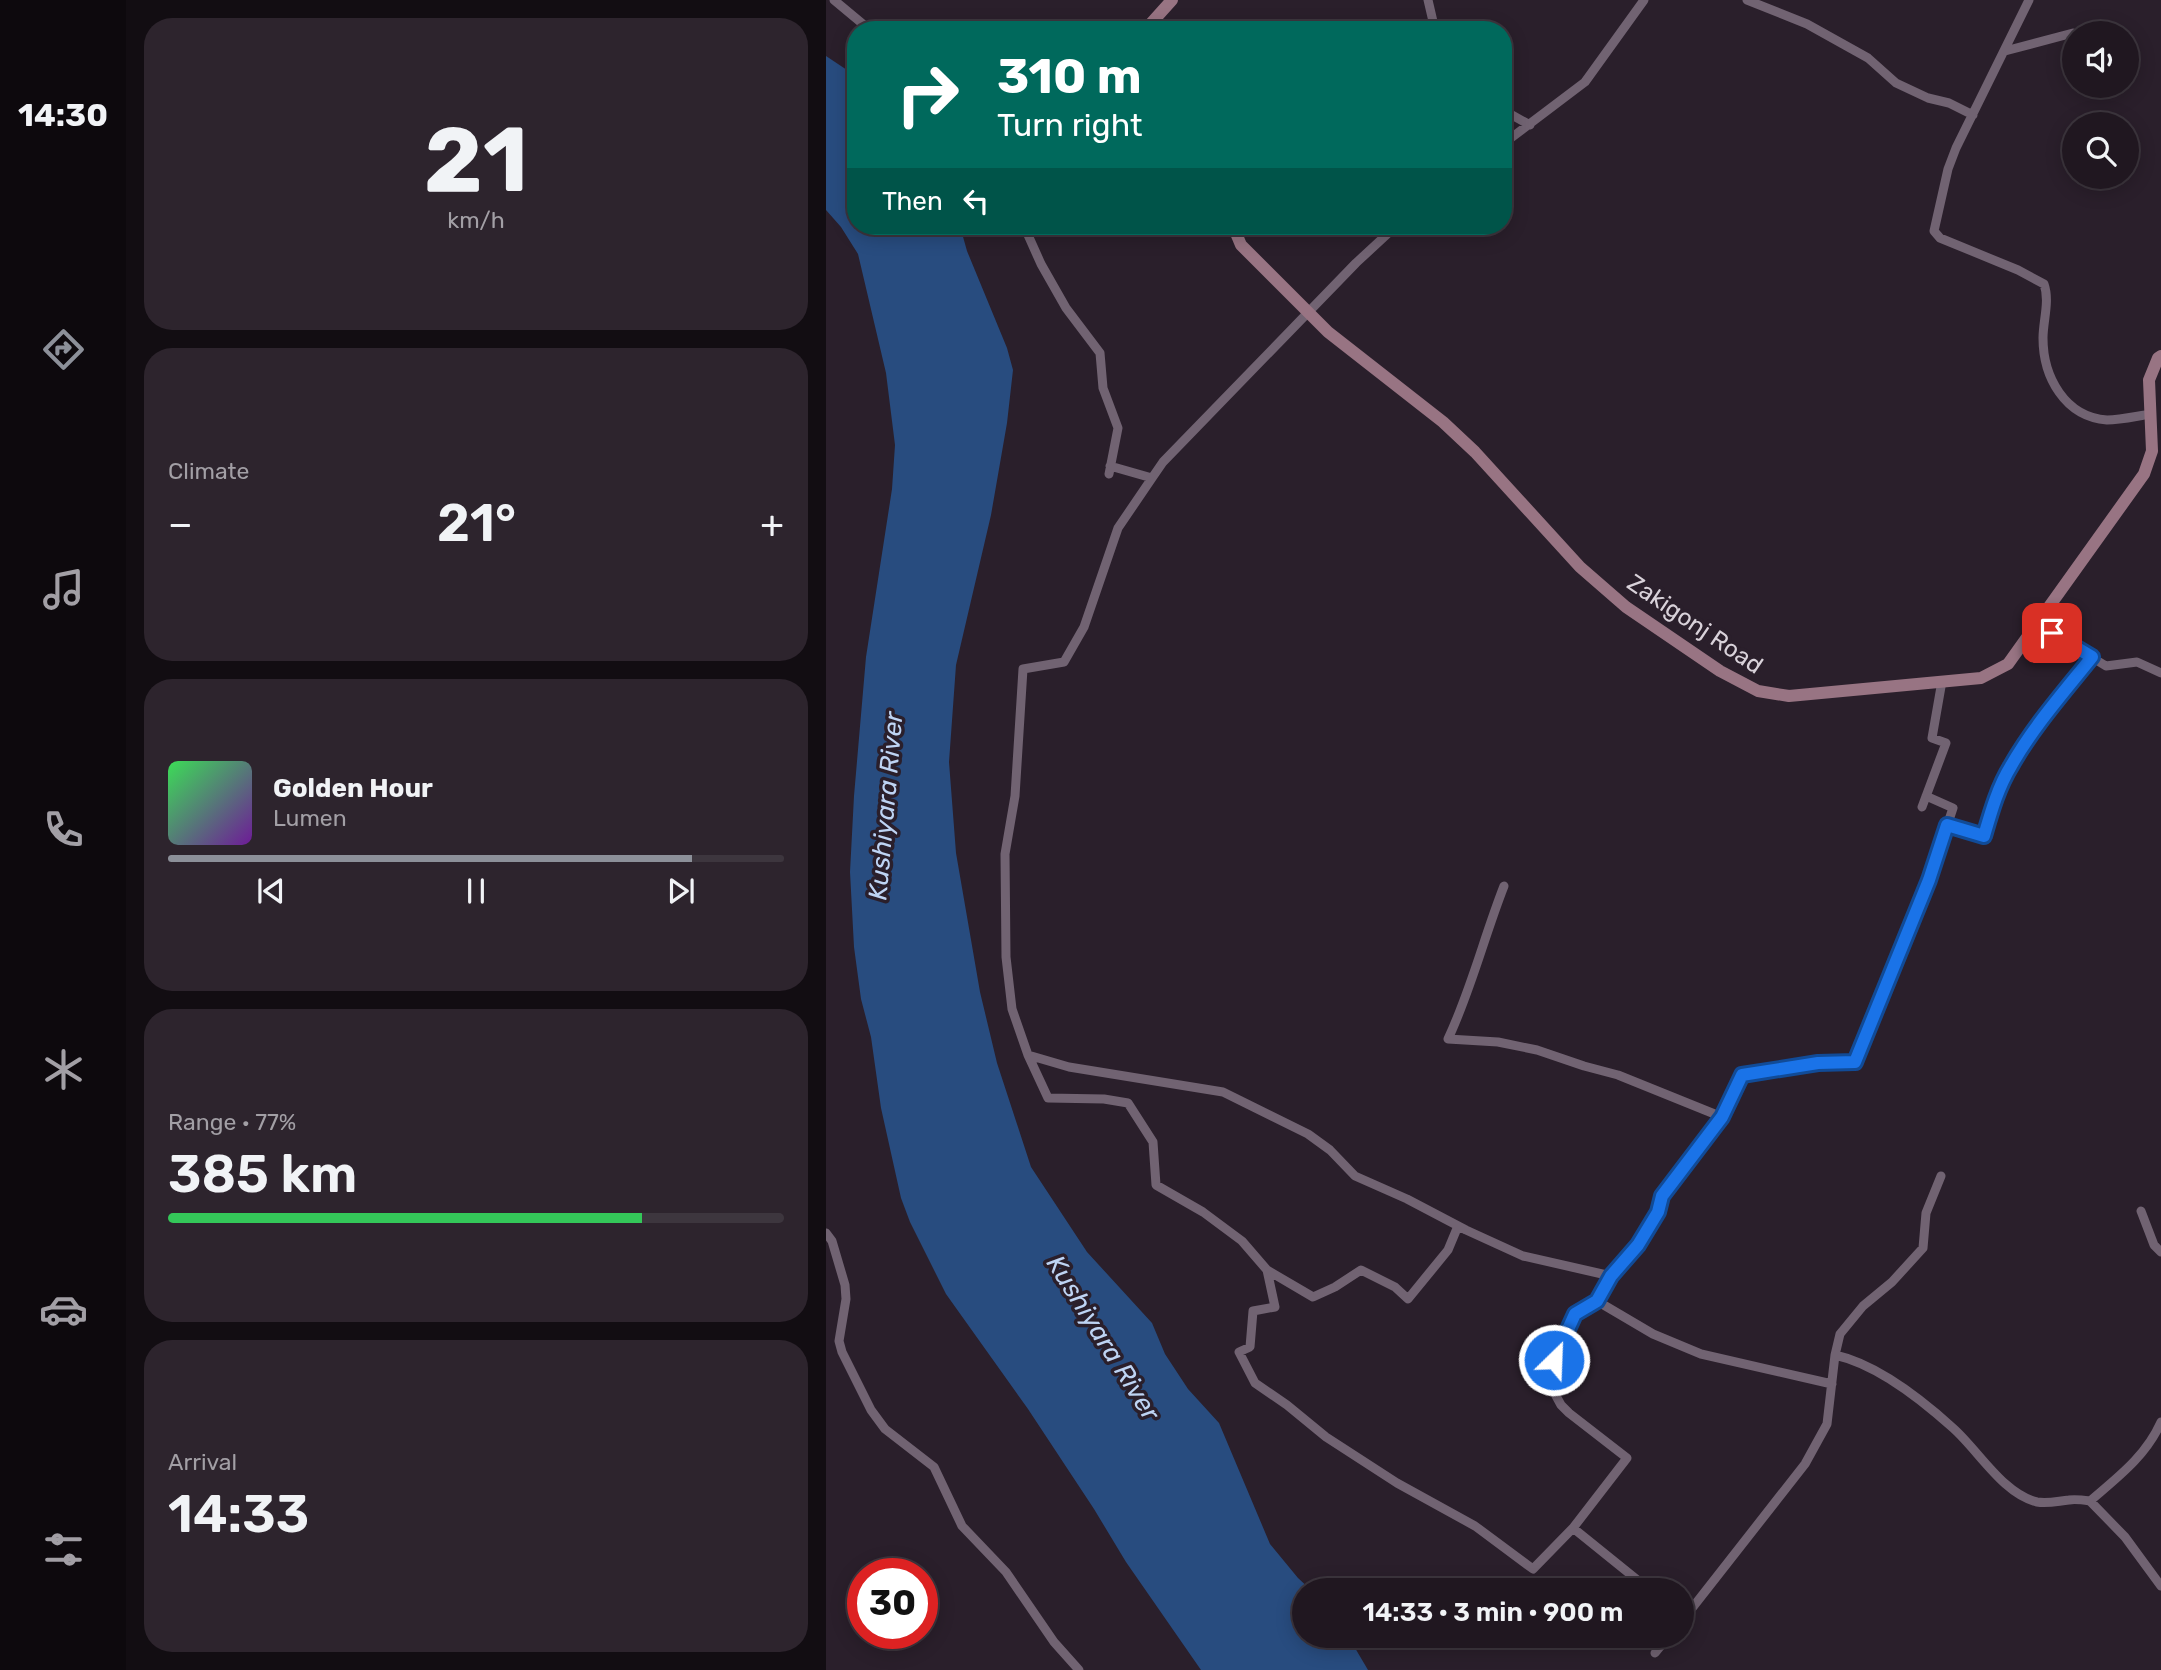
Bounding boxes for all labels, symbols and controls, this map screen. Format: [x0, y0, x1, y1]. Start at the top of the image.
map controls [2062, 21, 2139, 189]
button: sound [2062, 21, 2139, 98]
text: 310 m [997, 47, 1142, 105]
icon: right [882, 49, 973, 140]
text: 14:30 [18, 96, 108, 134]
text: 21 [424, 106, 528, 214]
text: Turn right [997, 106, 1142, 144]
button: search [2062, 112, 2139, 189]
icon: left [957, 182, 995, 220]
text: Then [882, 186, 943, 217]
text: km/h [447, 206, 505, 234]
icon: directions [39, 325, 88, 374]
text: Climate [168, 457, 249, 485]
text: 21° [437, 492, 516, 554]
text: − [168, 501, 193, 547]
text: + [760, 501, 784, 547]
icon: music [39, 565, 88, 614]
street label: Zakigonj Road [1622, 568, 1768, 680]
pin [2022, 603, 2082, 663]
icon: arrive [2033, 614, 2071, 652]
water label: Kushiyara River [862, 710, 910, 901]
text: Golden Hour [273, 773, 433, 804]
text: Lumen [273, 804, 347, 832]
icon: phone [39, 805, 88, 854]
icon: previous [252, 872, 290, 910]
icon: pause [457, 872, 495, 910]
icon: next [662, 872, 700, 910]
icon: climate [39, 1045, 88, 1094]
text: Range · 77% [168, 1108, 296, 1136]
text: 385 km [168, 1143, 357, 1205]
water label: Kushiyara River [1040, 1250, 1167, 1427]
icon: car [39, 1285, 88, 1334]
position arrow [1517, 1323, 1591, 1397]
text: Arrival [168, 1448, 237, 1476]
text: 14:33 [168, 1483, 309, 1545]
icon: filters [39, 1525, 88, 1574]
speed limit sign: 30 [847, 1558, 938, 1649]
text: 14:33 · 3 min · 900 m [1363, 1597, 1623, 1628]

